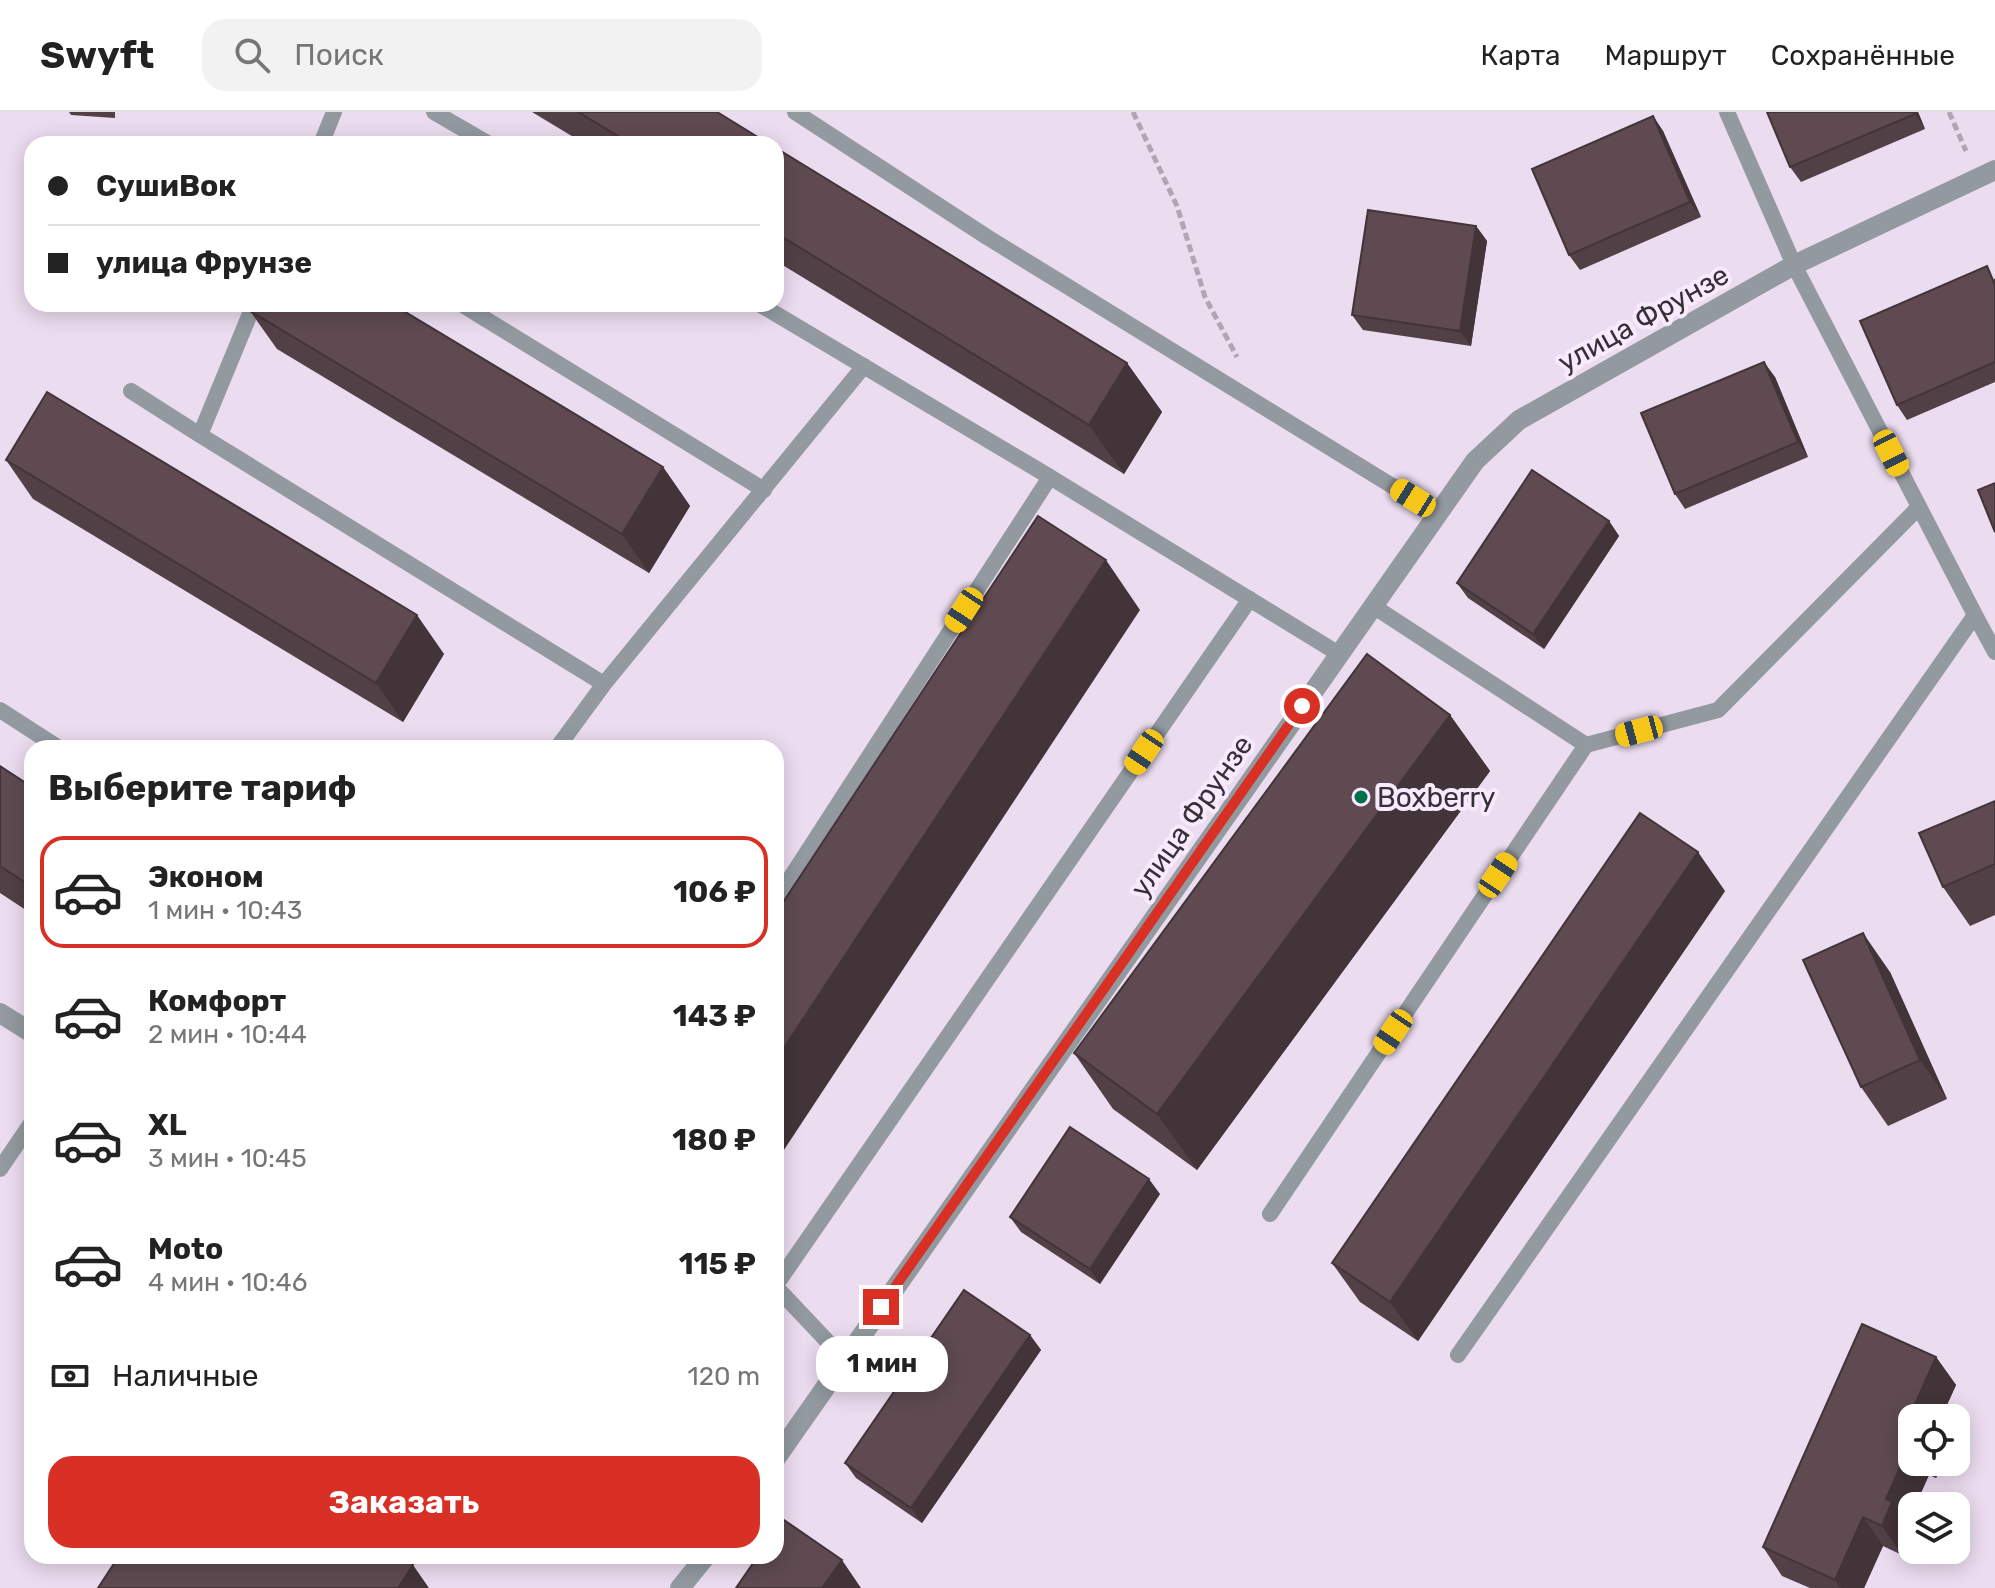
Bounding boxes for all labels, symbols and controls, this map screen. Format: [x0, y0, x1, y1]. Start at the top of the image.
search box [202, 19, 762, 91]
text: Swyft [40, 32, 154, 78]
icon: search [230, 33, 274, 77]
text: Поиск [294, 37, 384, 73]
text: Карта [1481, 39, 1560, 72]
text: Маршрут [1604, 39, 1727, 72]
text: Сохранённые [1771, 39, 1955, 72]
text: СушиВок [96, 168, 237, 204]
text: улица Фрунзе [96, 245, 312, 281]
street label: улица Фрунзе [1552, 258, 1734, 379]
car [1869, 426, 1913, 480]
car [1386, 475, 1440, 521]
car [941, 583, 987, 637]
route start [1284, 688, 1320, 724]
car [1613, 713, 1665, 749]
car [1121, 725, 1167, 779]
street label: улица Фрунзе [1123, 729, 1259, 904]
text: Выберите тариф [48, 766, 357, 809]
place label: Boxberry [1377, 781, 1496, 814]
marker: Boxberry [1352, 788, 1370, 806]
car [1475, 848, 1521, 902]
icon: car [52, 856, 124, 928]
text: Эконом [148, 859, 264, 895]
text: 106 ₽ [673, 874, 756, 910]
text: 1 мин · 10:43 [148, 895, 302, 926]
icon: car [52, 980, 124, 1052]
text: Комфорт [148, 983, 286, 1019]
text: 143 ₽ [673, 998, 756, 1034]
car [1370, 1005, 1416, 1059]
text: 2 мин · 10:44 [148, 1019, 307, 1050]
icon: car [52, 1104, 124, 1176]
text: XL [148, 1107, 187, 1143]
text: 180 ₽ [672, 1122, 756, 1158]
text: 3 мин · 10:45 [148, 1143, 307, 1174]
icon: car [52, 1228, 124, 1300]
text: Moto [148, 1231, 223, 1267]
text: 115 ₽ [679, 1246, 756, 1282]
text: 4 мин · 10:46 [148, 1267, 307, 1298]
route end [863, 1289, 899, 1325]
callout: 1 мин [815, 1335, 947, 1391]
text: 1 мин [847, 1348, 917, 1379]
icon: cash [48, 1354, 92, 1398]
text: Наличные [112, 1358, 258, 1394]
text: 120 m [688, 1361, 760, 1392]
map controls [1898, 1404, 1970, 1564]
button: locate [1898, 1404, 1970, 1476]
button: Заказать [48, 1456, 760, 1548]
button: layers [1898, 1492, 1970, 1564]

